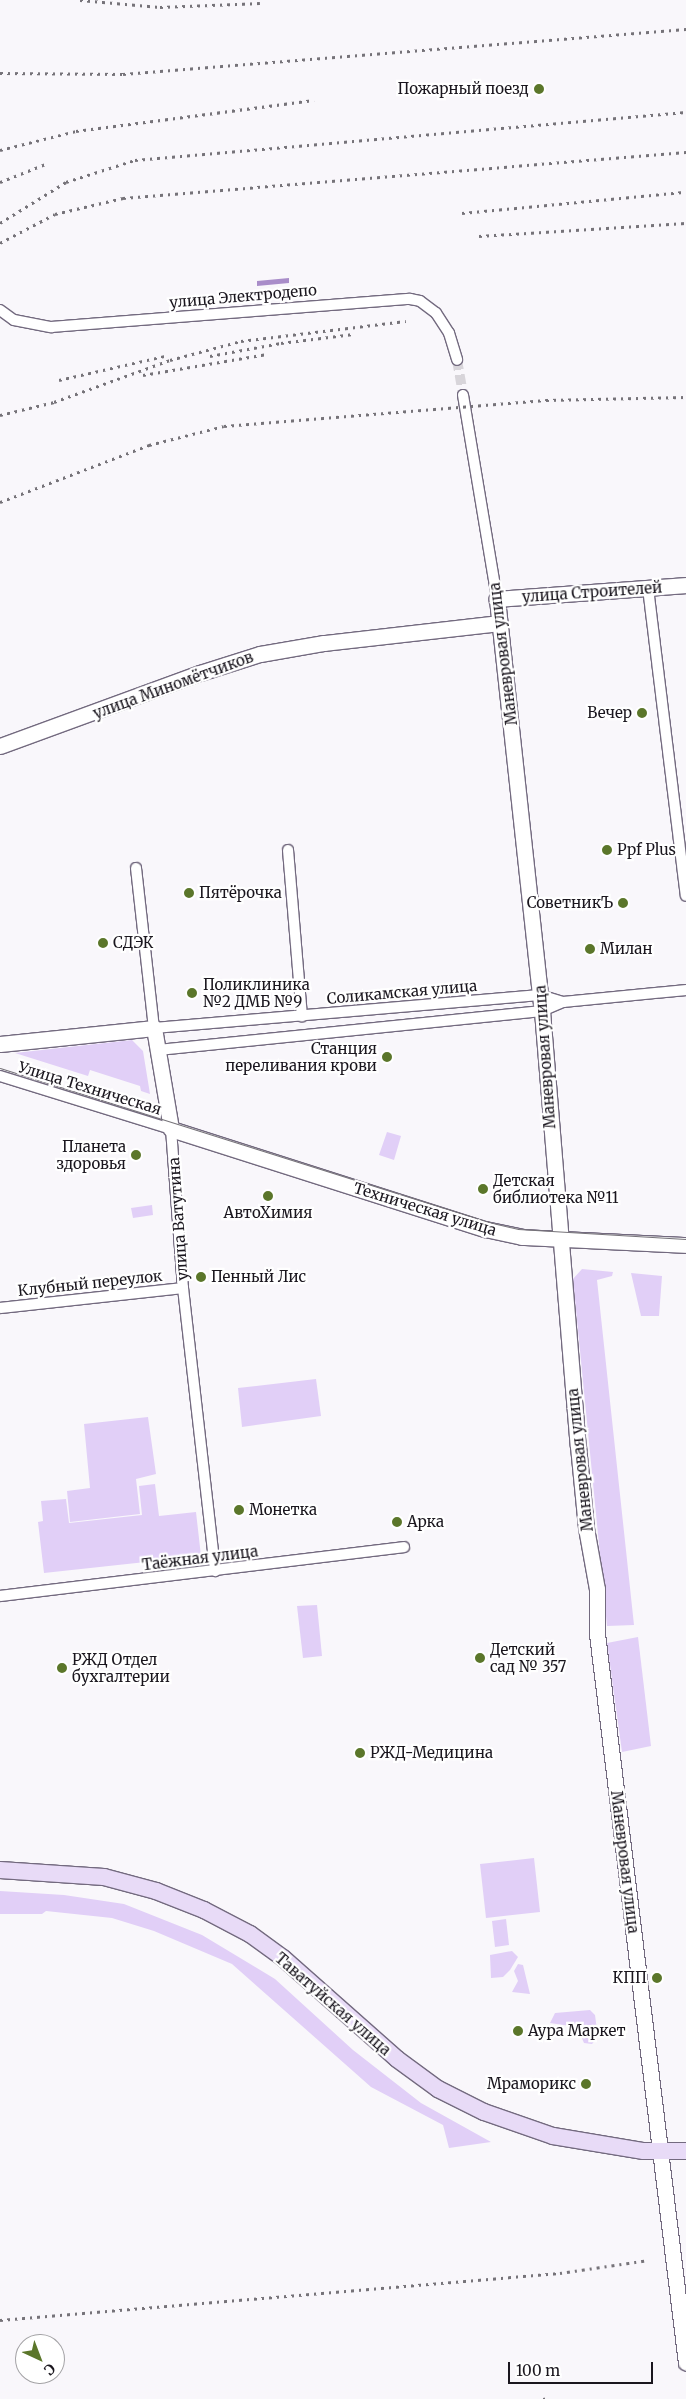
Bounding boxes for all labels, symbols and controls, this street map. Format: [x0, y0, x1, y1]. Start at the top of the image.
place label: Пожарный поезд [398, 80, 529, 98]
marker: Пожарный поезд [533, 83, 545, 95]
street label: улица Электродепо [169, 281, 317, 311]
street label: улица Строителей [521, 578, 663, 606]
street label: Маневровая улица [485, 582, 521, 726]
street label: улица Миномётчиков [91, 648, 255, 722]
place label: Вечер [587, 704, 632, 722]
marker: Вечер [636, 707, 648, 719]
place label: Ppf Plus [617, 841, 676, 859]
marker: Ppf Plus [601, 844, 613, 856]
place label: Пятёрочка [199, 884, 282, 902]
marker: Пятёрочка [183, 887, 195, 899]
place label: СоветникЪ [527, 894, 613, 912]
marker: СоветникЪ [617, 897, 629, 909]
place label: СДЭК [113, 934, 153, 952]
marker: СДЭК [97, 937, 109, 949]
place label: Милан [600, 940, 653, 958]
marker: Милан [584, 943, 596, 955]
place label: Поликлиника №2 ДМБ №9 [203, 975, 310, 1010]
street label: Соликамская улица [326, 976, 478, 1008]
street label: Маневровая улица [531, 985, 559, 1129]
marker: Поликлиника №2 ДМБ №9 [185, 986, 199, 1000]
place label: Станция переливания крови [225, 1039, 377, 1074]
marker: Станция переливания крови [381, 1051, 393, 1063]
street label: Улица Техническая [16, 1058, 164, 1118]
place label: Планета здоровья [57, 1137, 126, 1172]
marker: Планета здоровья [130, 1149, 142, 1161]
street label: улица Ватутина [165, 1157, 191, 1281]
place label: Детская библиотека №11 [493, 1171, 619, 1206]
street label: Техническая улица [351, 1179, 499, 1239]
marker: Детская библиотека №11 [477, 1183, 489, 1195]
marker: АвтоХимия [262, 1190, 274, 1202]
place label: АвтоХимия [224, 1204, 312, 1222]
street label: Клубный переулок [17, 1266, 163, 1300]
place label: Пенный Лис [211, 1268, 306, 1286]
marker: Пенный Лис [195, 1271, 207, 1283]
street label: Маневровая улица [564, 1388, 596, 1532]
place label: Монетка [249, 1501, 317, 1519]
marker: Монетка [233, 1504, 245, 1516]
place label: Арка [407, 1513, 444, 1531]
marker: Арка [391, 1516, 403, 1528]
street label: Таёжная улица [141, 1542, 259, 1574]
place label: Детский сад № 357 [490, 1640, 566, 1675]
place label: РЖД Отдел бухгалтерии [72, 1650, 170, 1685]
marker: Детский сад № 357 [474, 1652, 486, 1664]
marker: РЖД Отдел бухгалтерии [56, 1662, 68, 1674]
place label: РЖД-Медицина [370, 1744, 493, 1762]
marker: РЖД-Медицина [354, 1747, 366, 1759]
street label: Маневровая улица [607, 1790, 643, 1934]
street label: Таватуйская улица [272, 1949, 394, 2059]
place label: КПП [613, 1969, 647, 1987]
marker: КПП [651, 1972, 663, 1984]
place label: Аура Маркет [528, 2022, 626, 2040]
marker: Аура Маркет [512, 2025, 524, 2037]
place label: Мраморикс [487, 2075, 576, 2093]
marker: Мраморикс [580, 2078, 592, 2090]
north arrow [15, 2334, 65, 2384]
scale bar [511, 2352, 656, 2384]
text: С [40, 2359, 59, 2379]
text: 100 m [516, 2361, 560, 2380]

